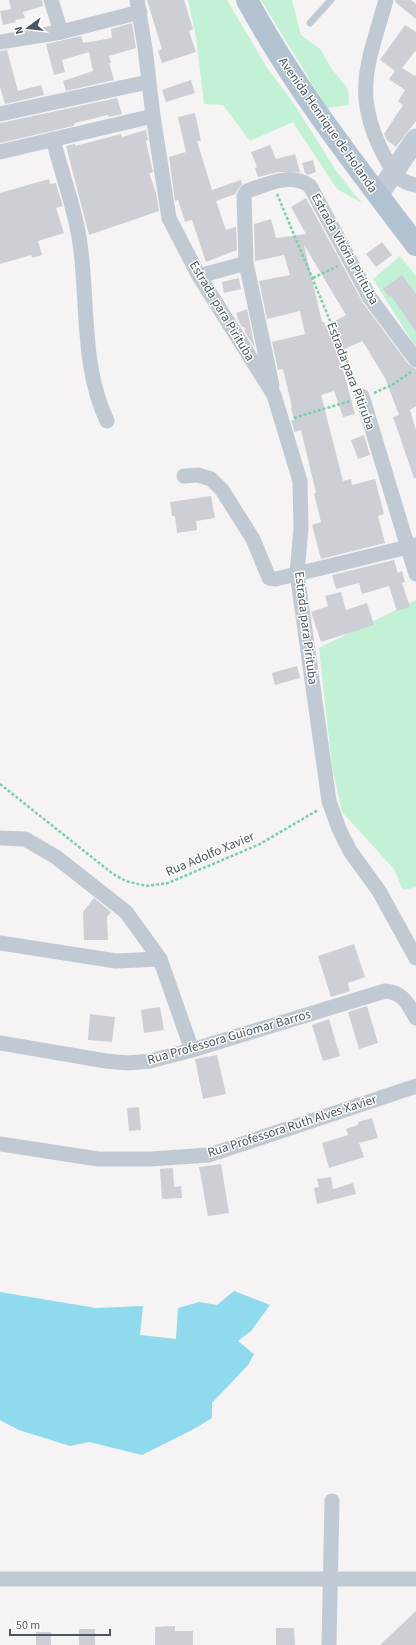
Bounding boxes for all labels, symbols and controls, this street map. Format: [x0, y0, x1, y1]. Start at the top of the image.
north arrow [8, 8, 48, 48]
text: N [11, 25, 27, 36]
street label: Avenida Henrique de Holanda [274, 54, 382, 196]
street label: Estrada Vitória Pirituba [307, 190, 383, 308]
street label: Estrada para Pirituba [185, 258, 259, 364]
street label: Estrada para Pitiruba [322, 320, 380, 432]
street label: Estrada para Pirituba [290, 570, 322, 686]
street label: Rua Adolfo Xavier [163, 827, 258, 881]
street label: Rua Professora Guiomar Barros [145, 1005, 313, 1069]
street label: Rua Professora Ruth Alves Xavier [205, 1090, 379, 1162]
scale bar [10, 1611, 110, 1637]
text: 50 m [16, 1617, 40, 1634]

